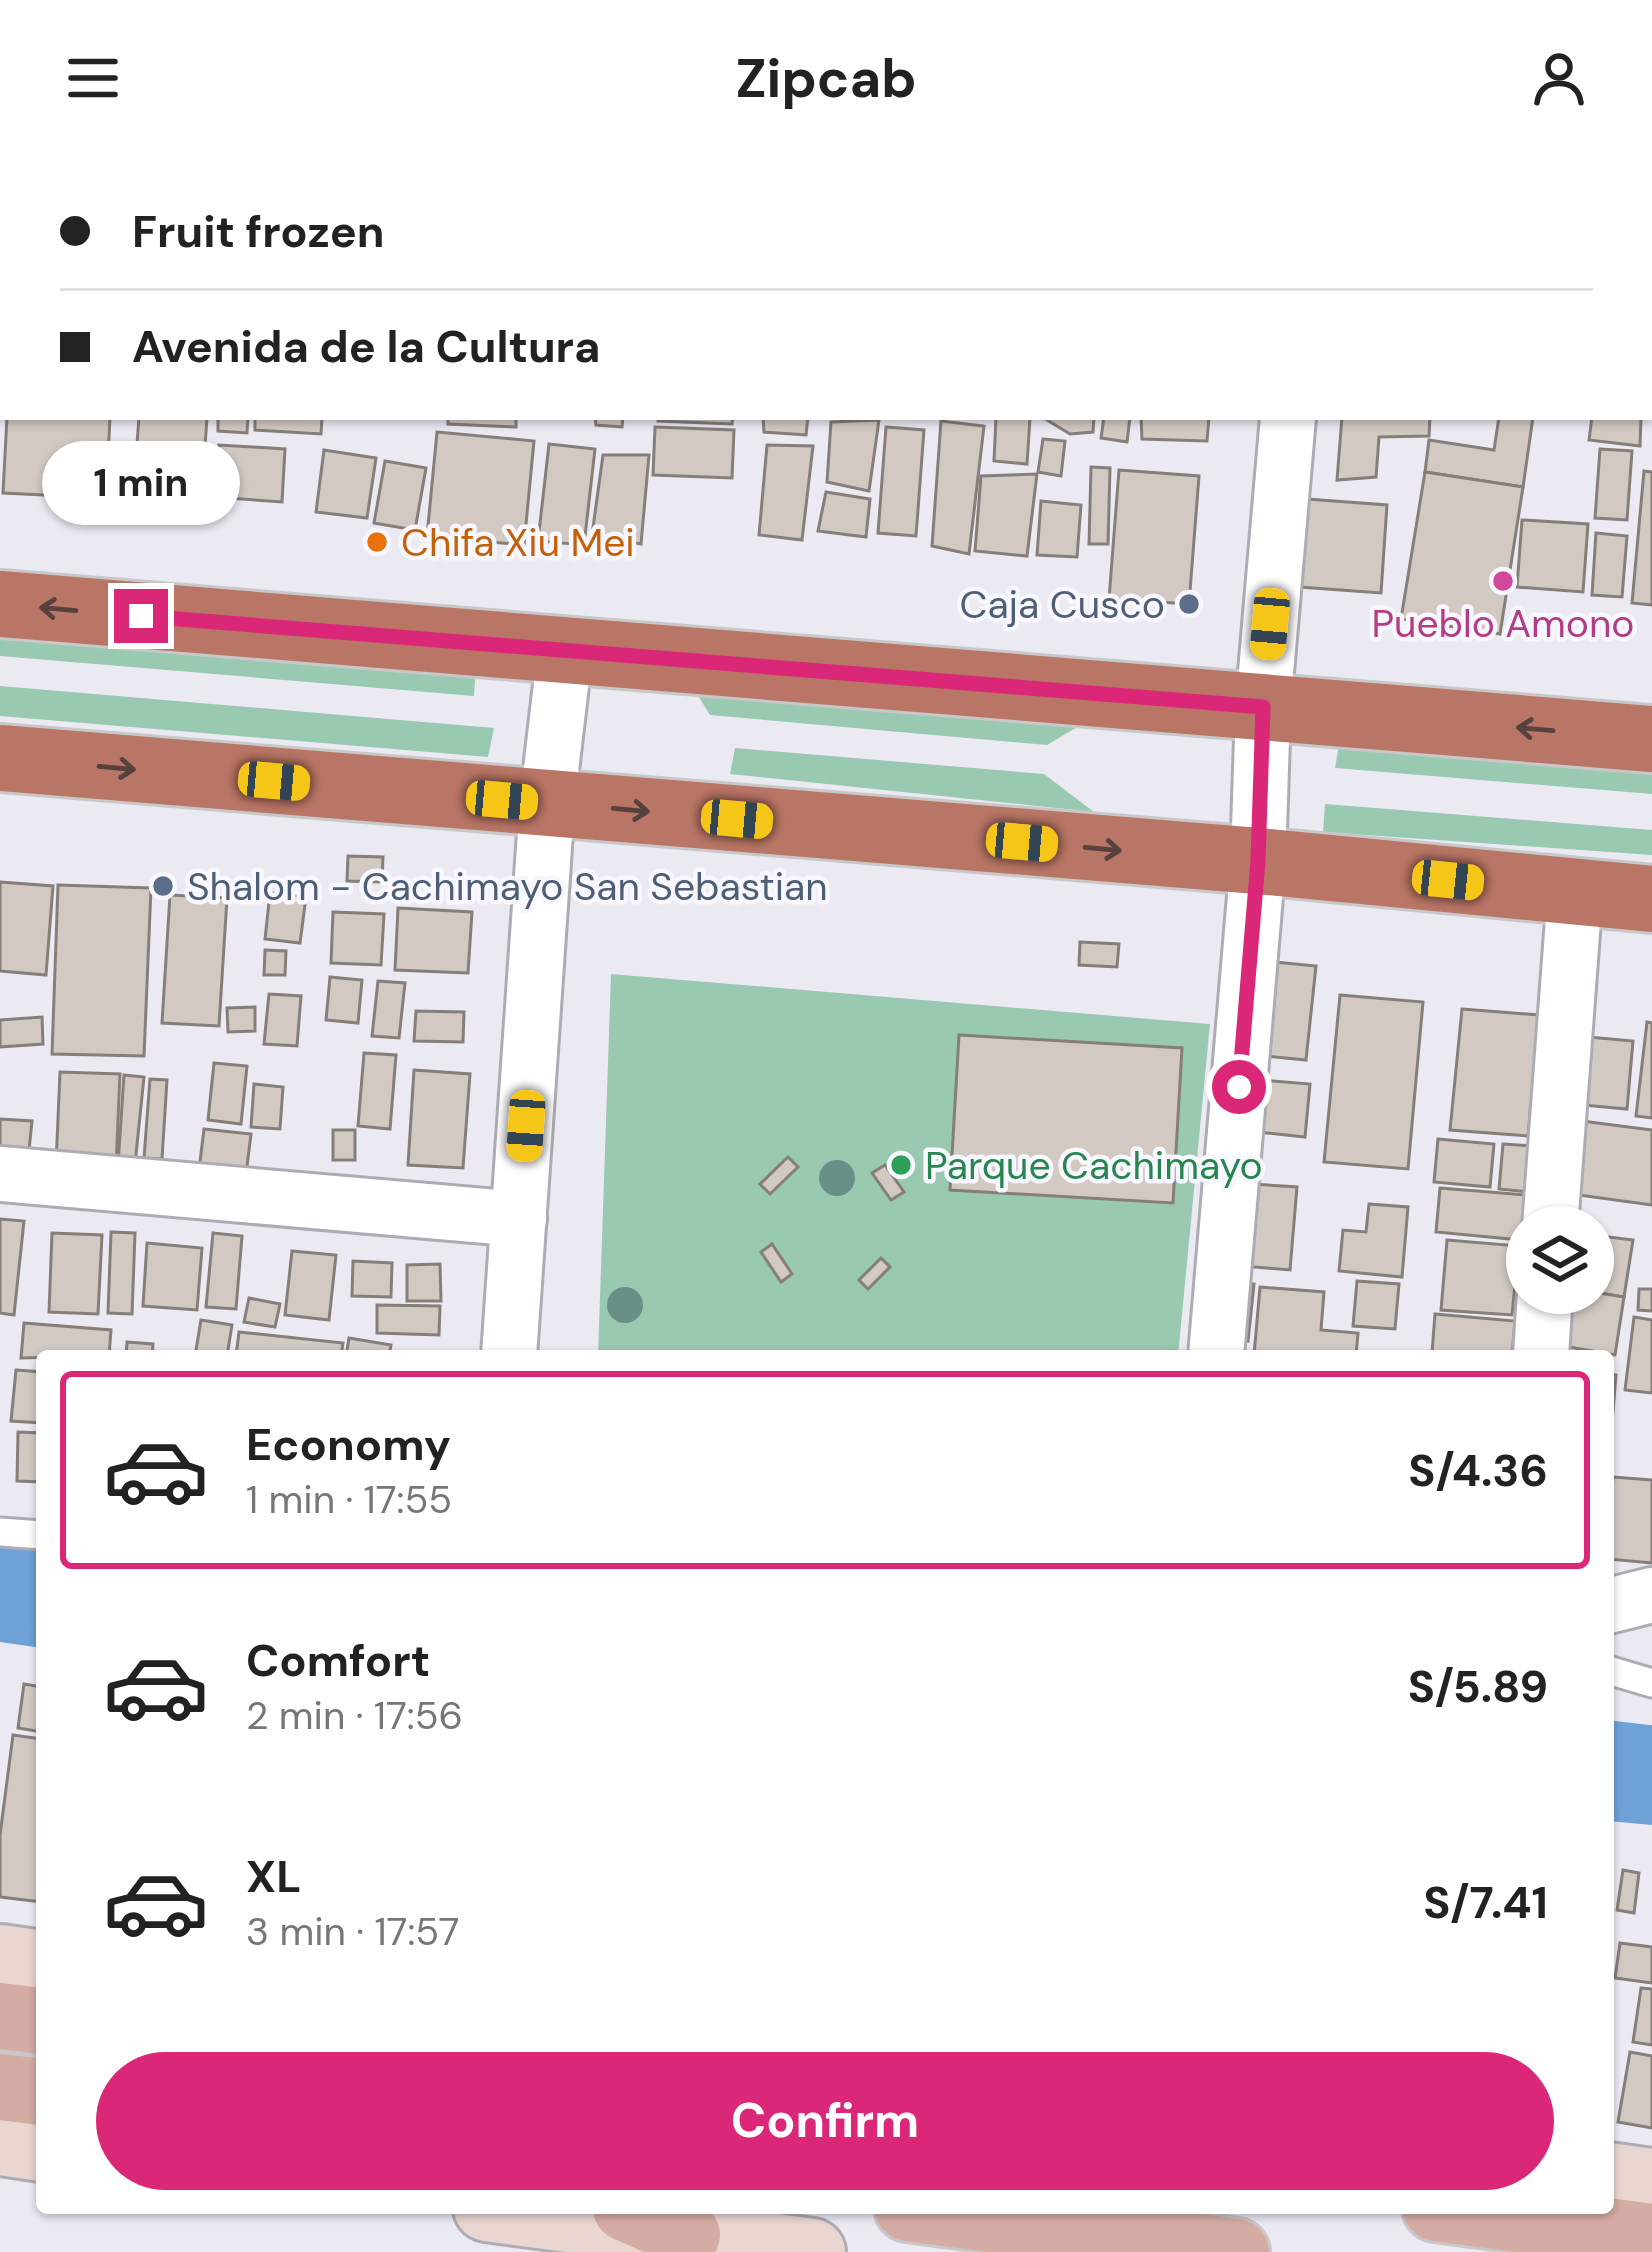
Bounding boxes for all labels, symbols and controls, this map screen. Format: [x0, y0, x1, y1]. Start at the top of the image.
text: Zipcab [735, 43, 917, 114]
icon: menu [60, 45, 126, 111]
icon: person [1526, 45, 1592, 111]
text: Fruit frozen [132, 202, 385, 261]
text: Avenida de la Cultura [132, 317, 600, 376]
callout: 1 min [42, 442, 240, 526]
text: 1 min [94, 457, 188, 508]
place label: Chifa Xiu Mei [401, 517, 635, 568]
marker: Chifa Xiu Mei [364, 529, 390, 555]
marker: Pueblo Amono [1490, 568, 1516, 594]
place label: Caja Cusco [959, 579, 1165, 630]
car [1249, 587, 1291, 661]
route end [114, 589, 168, 643]
marker: Caja Cusco [1176, 591, 1202, 617]
one-way arrow [39, 597, 78, 620]
place label: Pueblo Amono [1371, 598, 1635, 649]
one-way arrow [1516, 718, 1555, 741]
one-way arrow [97, 757, 136, 780]
car [237, 760, 311, 802]
car [465, 779, 539, 821]
car [700, 798, 774, 840]
one-way arrow [611, 799, 650, 822]
car [985, 821, 1059, 863]
one-way arrow [1083, 837, 1122, 860]
car [1410, 858, 1486, 902]
place label: Shalom - Cachimayo San Sebastian [187, 861, 828, 912]
marker: Shalom - Cachimayo San Sebastian [150, 873, 176, 899]
route start [1212, 1060, 1266, 1114]
car [506, 1089, 546, 1163]
place label: Parque Cachimayo [925, 1140, 1263, 1191]
marker: Parque Cachimayo [888, 1152, 914, 1178]
map controls [1506, 1206, 1614, 1314]
button: layers [1506, 1206, 1614, 1314]
text: Economy [246, 1415, 451, 1474]
icon: car [102, 1416, 210, 1524]
text: S/4.36 [1408, 1441, 1548, 1500]
text: 1 min · 17:55 [246, 1474, 452, 1525]
text: Comfort [246, 1631, 430, 1690]
icon: car [102, 1632, 210, 1740]
text: S/5.89 [1408, 1657, 1548, 1716]
text: 2 min · 17:56 [246, 1690, 463, 1741]
text: XL [246, 1847, 301, 1906]
icon: car [102, 1848, 210, 1956]
text: S/7.41 [1423, 1873, 1548, 1932]
text: 3 min · 17:57 [246, 1906, 459, 1957]
button: Confirm [96, 2052, 1554, 2190]

